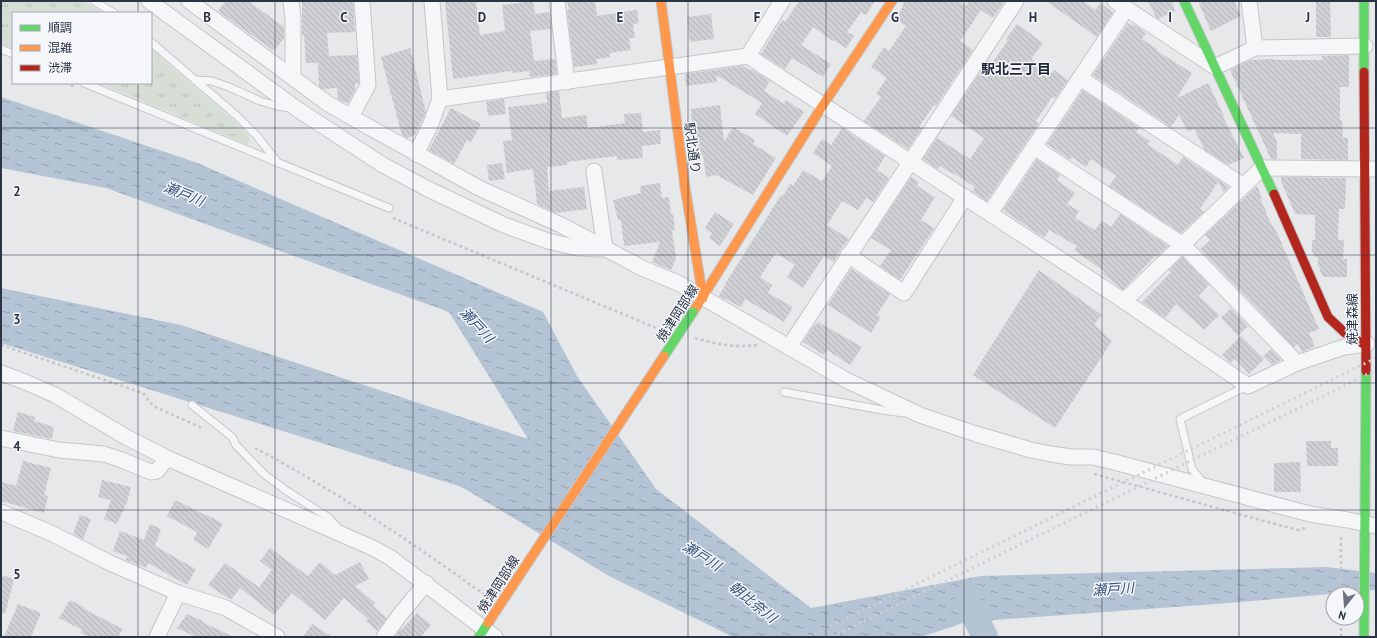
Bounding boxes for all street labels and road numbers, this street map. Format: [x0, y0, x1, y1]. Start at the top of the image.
street label: 駅北通り [680, 121, 705, 175]
street label: 焼津岡部線 [653, 281, 702, 345]
street label: 焼津森線 [1344, 293, 1361, 345]
street label: 焼津岡部線 [474, 552, 523, 616]

